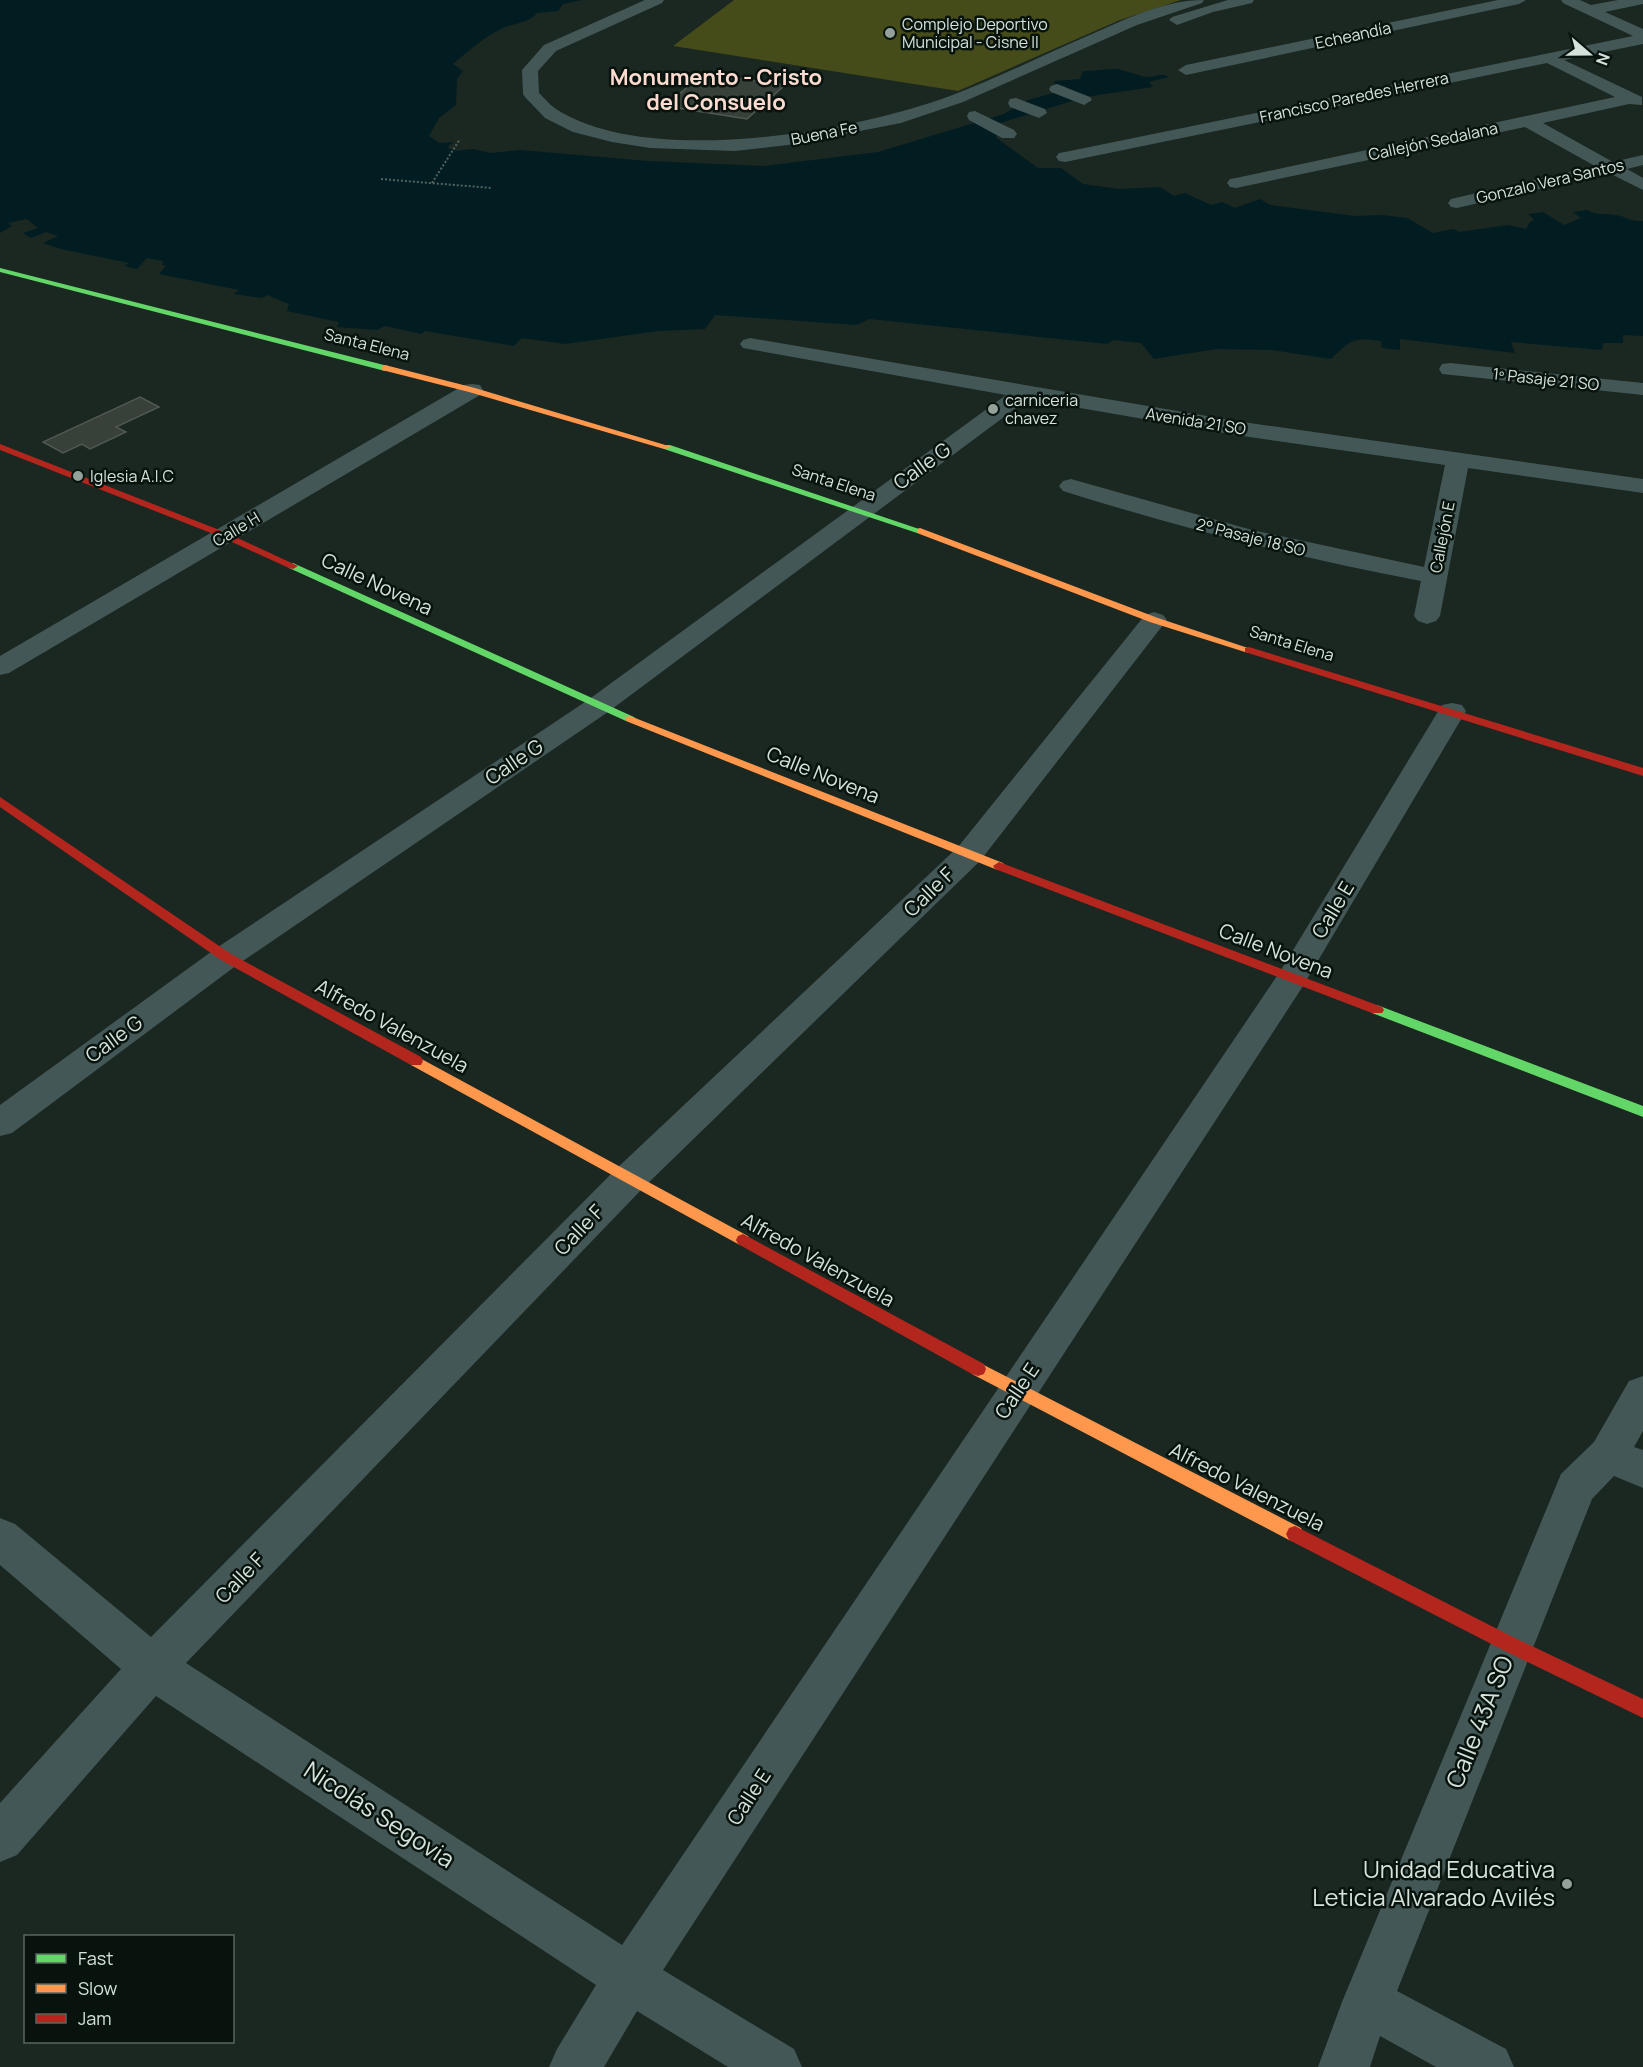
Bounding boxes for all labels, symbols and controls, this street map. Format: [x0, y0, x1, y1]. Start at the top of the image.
place label: Complejo Deportivo Municipal - Cisne II [902, 13, 1048, 53]
street label: Echeandía [1313, 16, 1393, 54]
north arrow [1559, 24, 1619, 84]
marker: Complejo Deportivo Municipal - Cisne II [883, 26, 897, 40]
text: N [1591, 50, 1615, 68]
district label: Monumento - Cristo del Consuelo [610, 62, 822, 117]
street label: Francisco Paredes Herrera [1257, 66, 1451, 128]
street label: Buena Fe [789, 116, 859, 150]
street label: Callejón Sedalana [1366, 117, 1500, 165]
street label: Gonzalo Vera Santos [1474, 153, 1626, 209]
street label: Santa Elena [322, 323, 412, 365]
street label: 1º Pasaje 21 SO [1492, 362, 1601, 396]
place label: carniceria chavez [1005, 389, 1078, 429]
marker: carniceria chavez [986, 402, 1000, 416]
street label: Avenida 21 SO [1144, 402, 1248, 440]
street label: Calle G [888, 436, 956, 495]
street label: Santa Elena [789, 458, 879, 506]
place label: Iglesia A.I.C [90, 465, 174, 487]
marker: Iglesia A.I.C [71, 469, 85, 483]
street label: Callejón E [1424, 499, 1460, 575]
street label: Calle H [208, 506, 264, 552]
street label: 2° Pasaje 18 SO [1194, 513, 1308, 561]
street label: Calle Novena [317, 546, 437, 621]
street label: Santa Elena [1247, 620, 1337, 666]
street label: Calle G [479, 732, 548, 791]
street label: Calle Novena [763, 740, 884, 809]
street label: Calle F [898, 861, 960, 922]
street label: Calle E [1305, 876, 1360, 943]
street label: Calle Novena [1215, 916, 1337, 985]
street label: Alfredo Valenzuela [311, 972, 474, 1079]
street label: Calle G [80, 1009, 148, 1068]
street label: Calle F [548, 1199, 609, 1261]
street label: Alfredo Valenzuela [737, 1206, 900, 1313]
street label: Calle E [988, 1358, 1045, 1424]
street label: Alfredo Valenzuela [1165, 1436, 1330, 1537]
street label: Calle F [209, 1547, 270, 1609]
street label: Calle 43A SO [1437, 1650, 1520, 1793]
street label: Nicolás Segovia [298, 1753, 462, 1875]
street label: Calle E [720, 1763, 777, 1830]
place label: Unidad Educativa Leticia Alvarado Avilés [1312, 1852, 1555, 1913]
marker: Unidad Educativa Leticia Alvarado Avilés [1560, 1877, 1574, 1891]
legend [24, 1935, 234, 2043]
text: Fast [78, 1946, 113, 1970]
text: Slow [78, 1976, 118, 2000]
text: Jam [78, 2006, 112, 2030]

